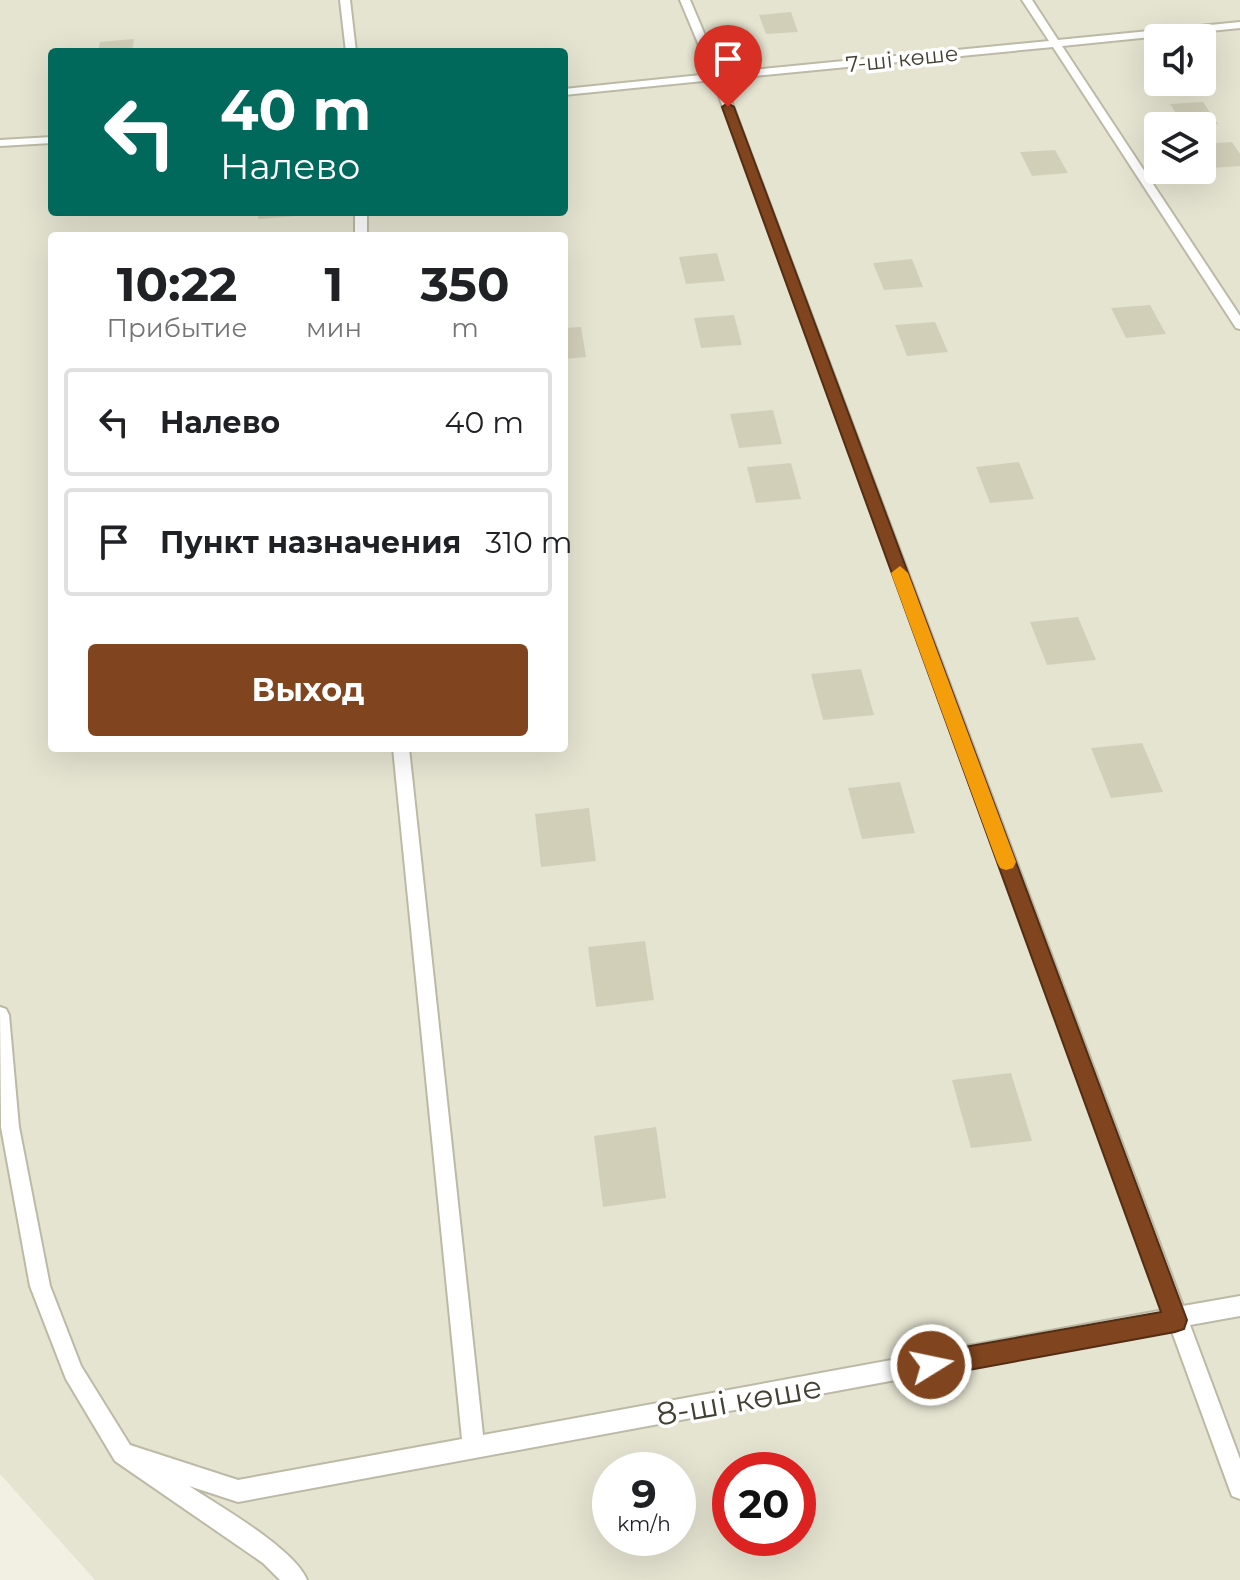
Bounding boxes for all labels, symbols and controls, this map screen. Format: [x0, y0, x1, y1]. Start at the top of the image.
map controls [1144, 24, 1216, 184]
button: sound [1144, 24, 1216, 96]
pin [694, 25, 762, 107]
icon: arrive [706, 37, 750, 81]
street label: 7-ші көше [844, 40, 960, 78]
text: 40 m [220, 76, 371, 144]
icon: left [88, 80, 192, 184]
button: layers [1144, 112, 1216, 184]
text: Налево [220, 144, 360, 188]
text: 10:22 [117, 255, 237, 313]
text: 1 [325, 255, 343, 313]
text: 350 [420, 255, 510, 313]
text: Прибытие [106, 312, 247, 344]
text: мин [306, 312, 362, 344]
text: m [451, 312, 479, 344]
icon: left [92, 400, 136, 444]
text: Налево [160, 404, 280, 441]
text: 40 m [445, 404, 524, 441]
icon: arrive [92, 520, 136, 564]
text: Пункт назначения [160, 524, 461, 561]
text: 310 m [485, 524, 573, 561]
button: Выход [88, 644, 528, 736]
position arrow [889, 1323, 973, 1407]
street label: 8-ші көше [653, 1366, 825, 1434]
speed limit sign: 20 [712, 1452, 816, 1556]
text: 9 [631, 1469, 657, 1518]
text: km/h [617, 1512, 671, 1536]

